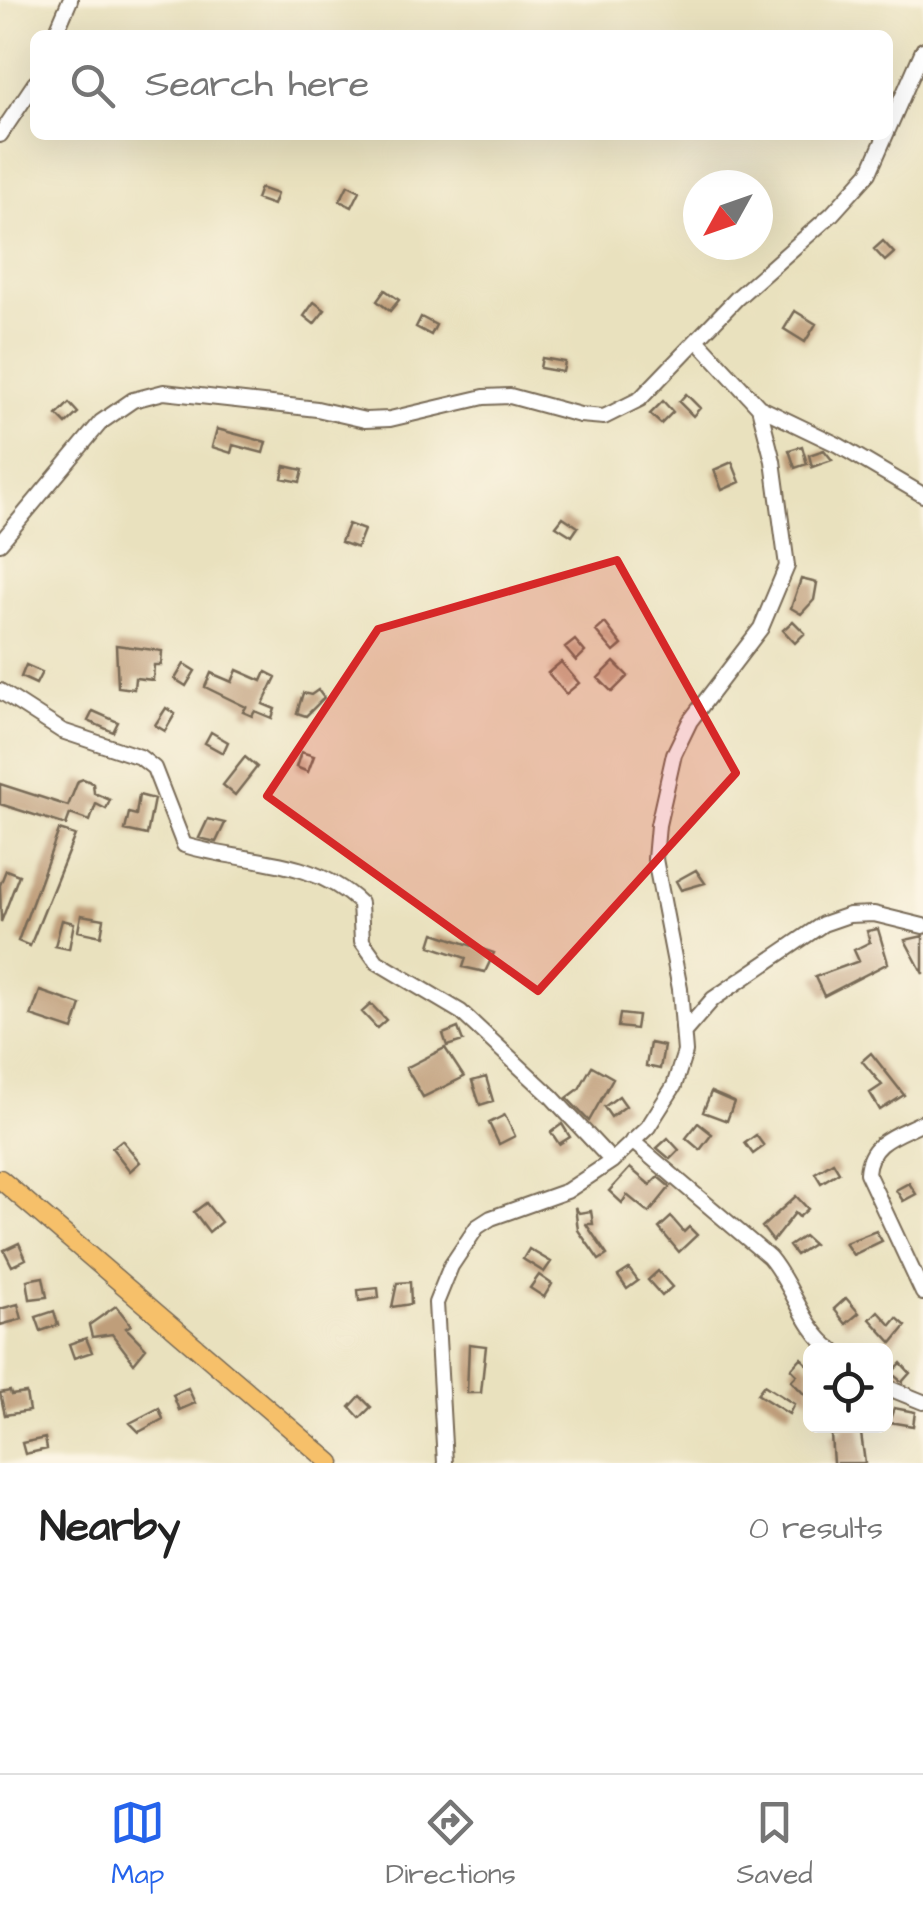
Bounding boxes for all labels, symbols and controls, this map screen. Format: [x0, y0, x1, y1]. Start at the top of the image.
search box [30, 30, 893, 140]
icon: search [65, 58, 120, 113]
text: Search here [145, 59, 369, 111]
north arrow [683, 170, 773, 260]
map controls [803, 1343, 893, 1433]
button: locate [803, 1343, 893, 1433]
text: Nearby [40, 1499, 180, 1557]
text: 0 results [749, 1506, 883, 1551]
tab: Map [110, 1795, 165, 1894]
tab: Directions [386, 1795, 516, 1894]
tab: Saved [736, 1795, 813, 1894]

